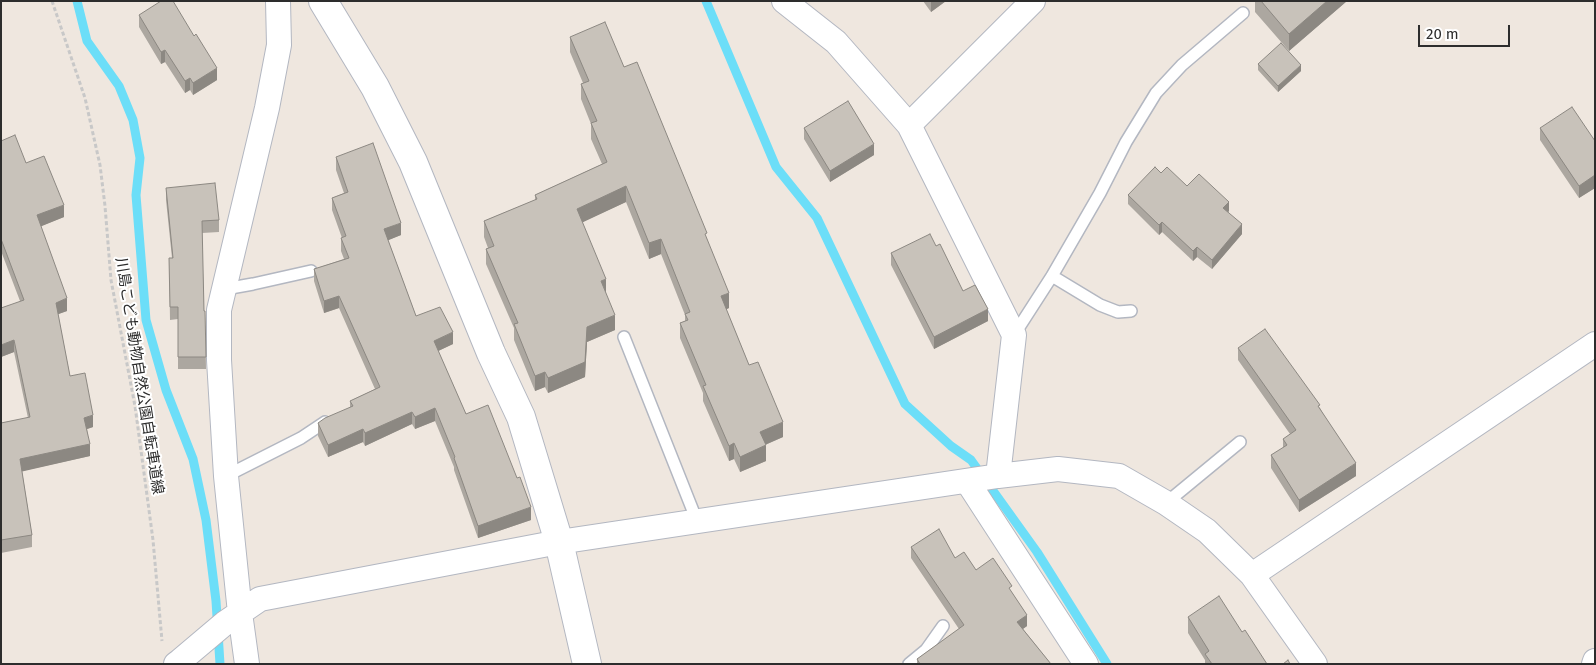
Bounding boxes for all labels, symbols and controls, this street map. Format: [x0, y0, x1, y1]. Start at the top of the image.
scale bar [1421, 15, 1514, 47]
text: 20 m [1426, 25, 1459, 43]
street label: 川島こども動物自然公園自転車道線 [111, 256, 167, 496]

